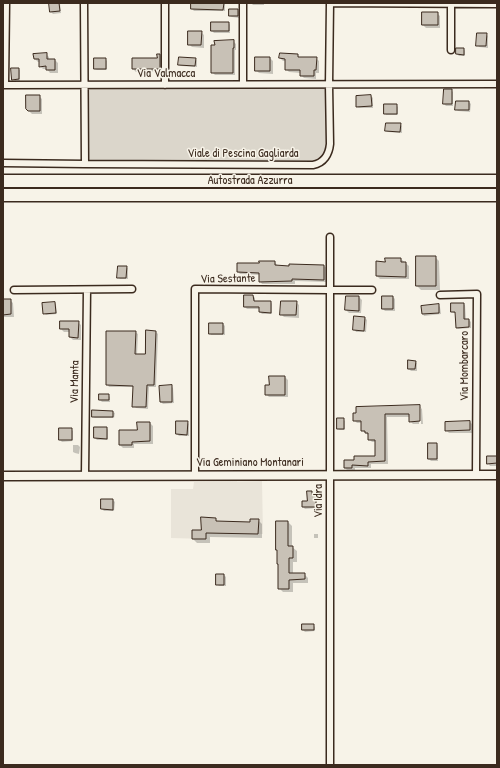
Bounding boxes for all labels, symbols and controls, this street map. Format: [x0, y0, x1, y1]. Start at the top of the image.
street label: Via Valmacca [137, 67, 195, 81]
street label: Viale di Pescina Gagliarda [188, 147, 298, 161]
street label: Autostrada Azzurra [208, 174, 292, 188]
street label: Via Sestante [200, 271, 256, 287]
street label: Via Mombarcaro [458, 331, 472, 401]
street label: Via Manta [67, 360, 83, 404]
street label: Via Geminiano Montanari [196, 456, 304, 470]
street label: Via Idra [312, 484, 326, 518]

